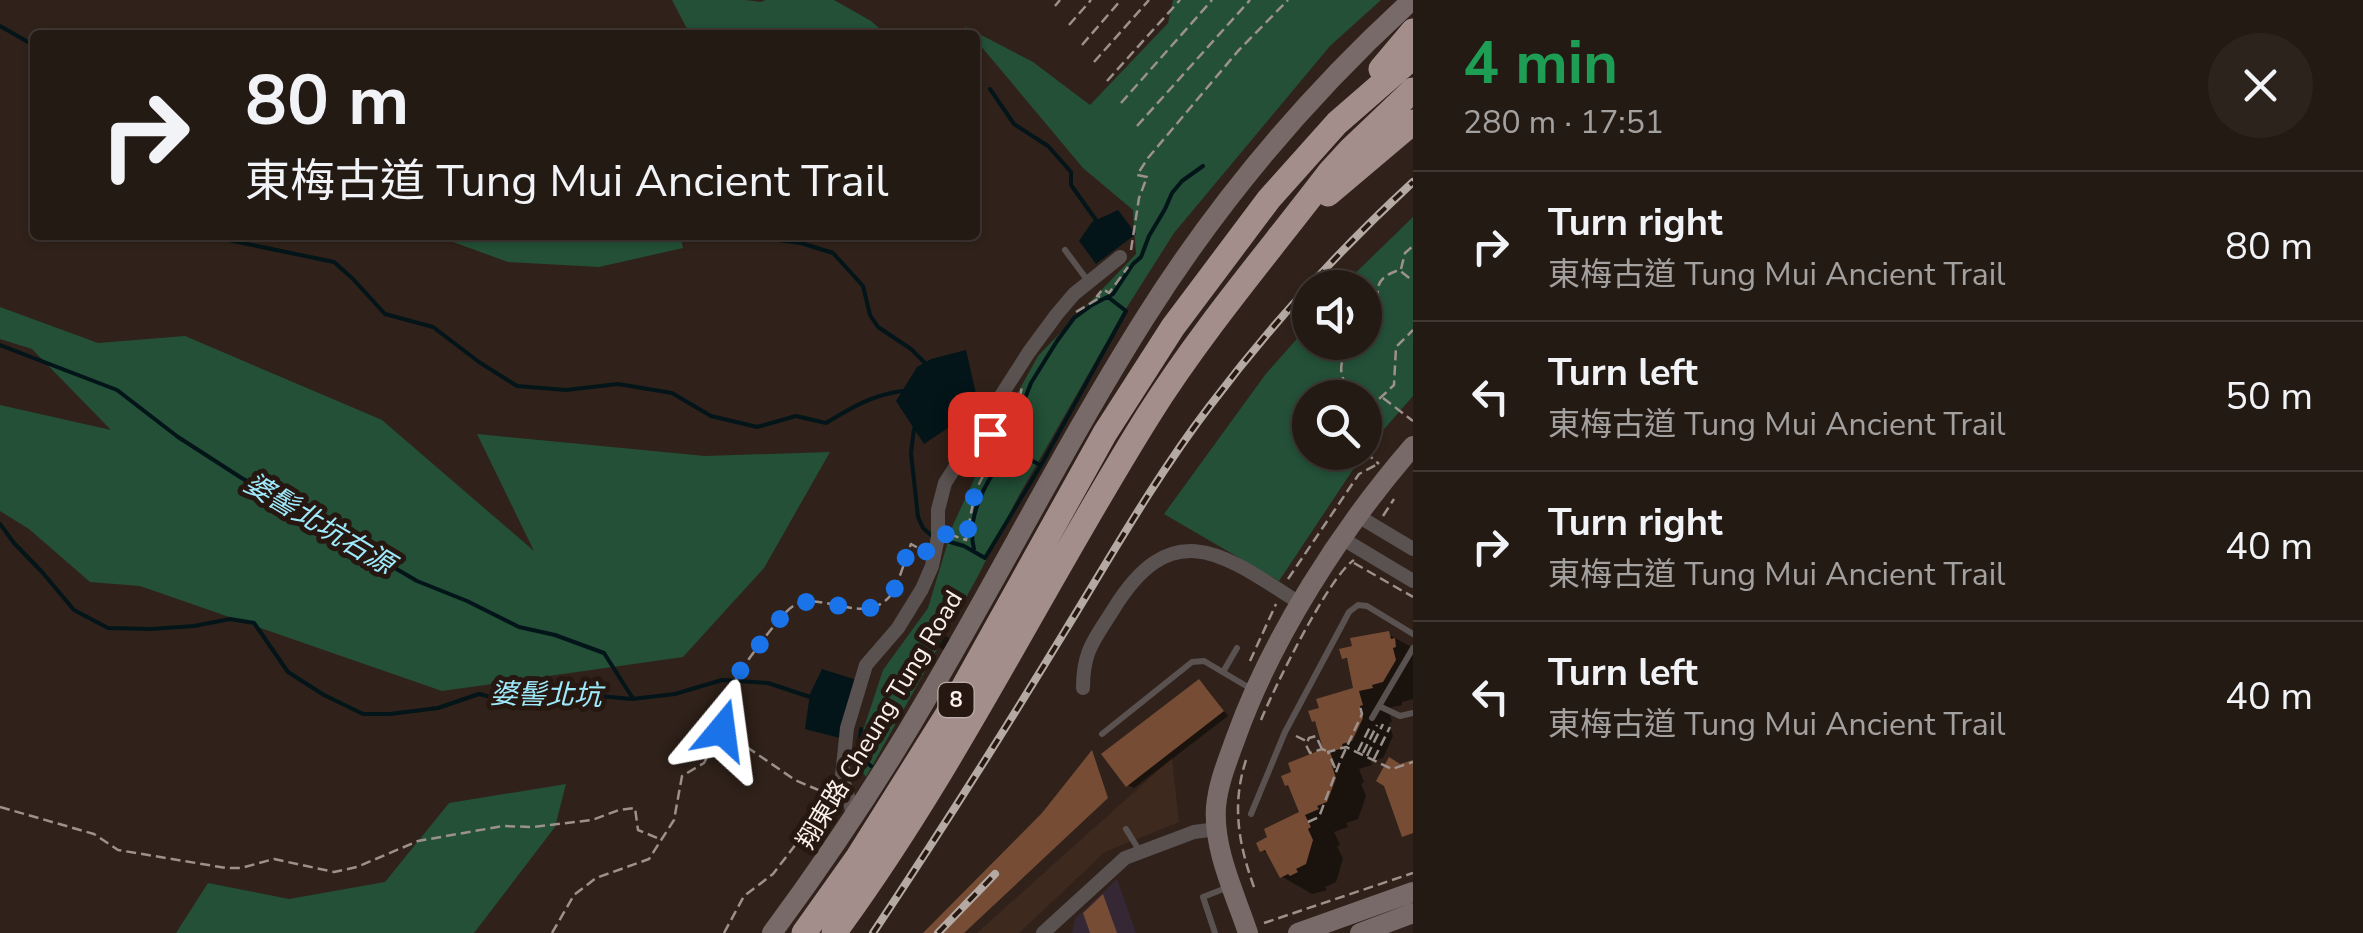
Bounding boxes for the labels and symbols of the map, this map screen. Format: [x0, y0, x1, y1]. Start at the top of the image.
pin [948, 392, 1033, 477]
water label: 婆髻北坑右源 [237, 464, 405, 586]
street label: 翔東路 Cheung Tung Road [789, 584, 971, 856]
water label: 婆髻北坑 [490, 675, 606, 715]
position arrow [670, 678, 774, 782]
road number: 8 [938, 683, 974, 717]

